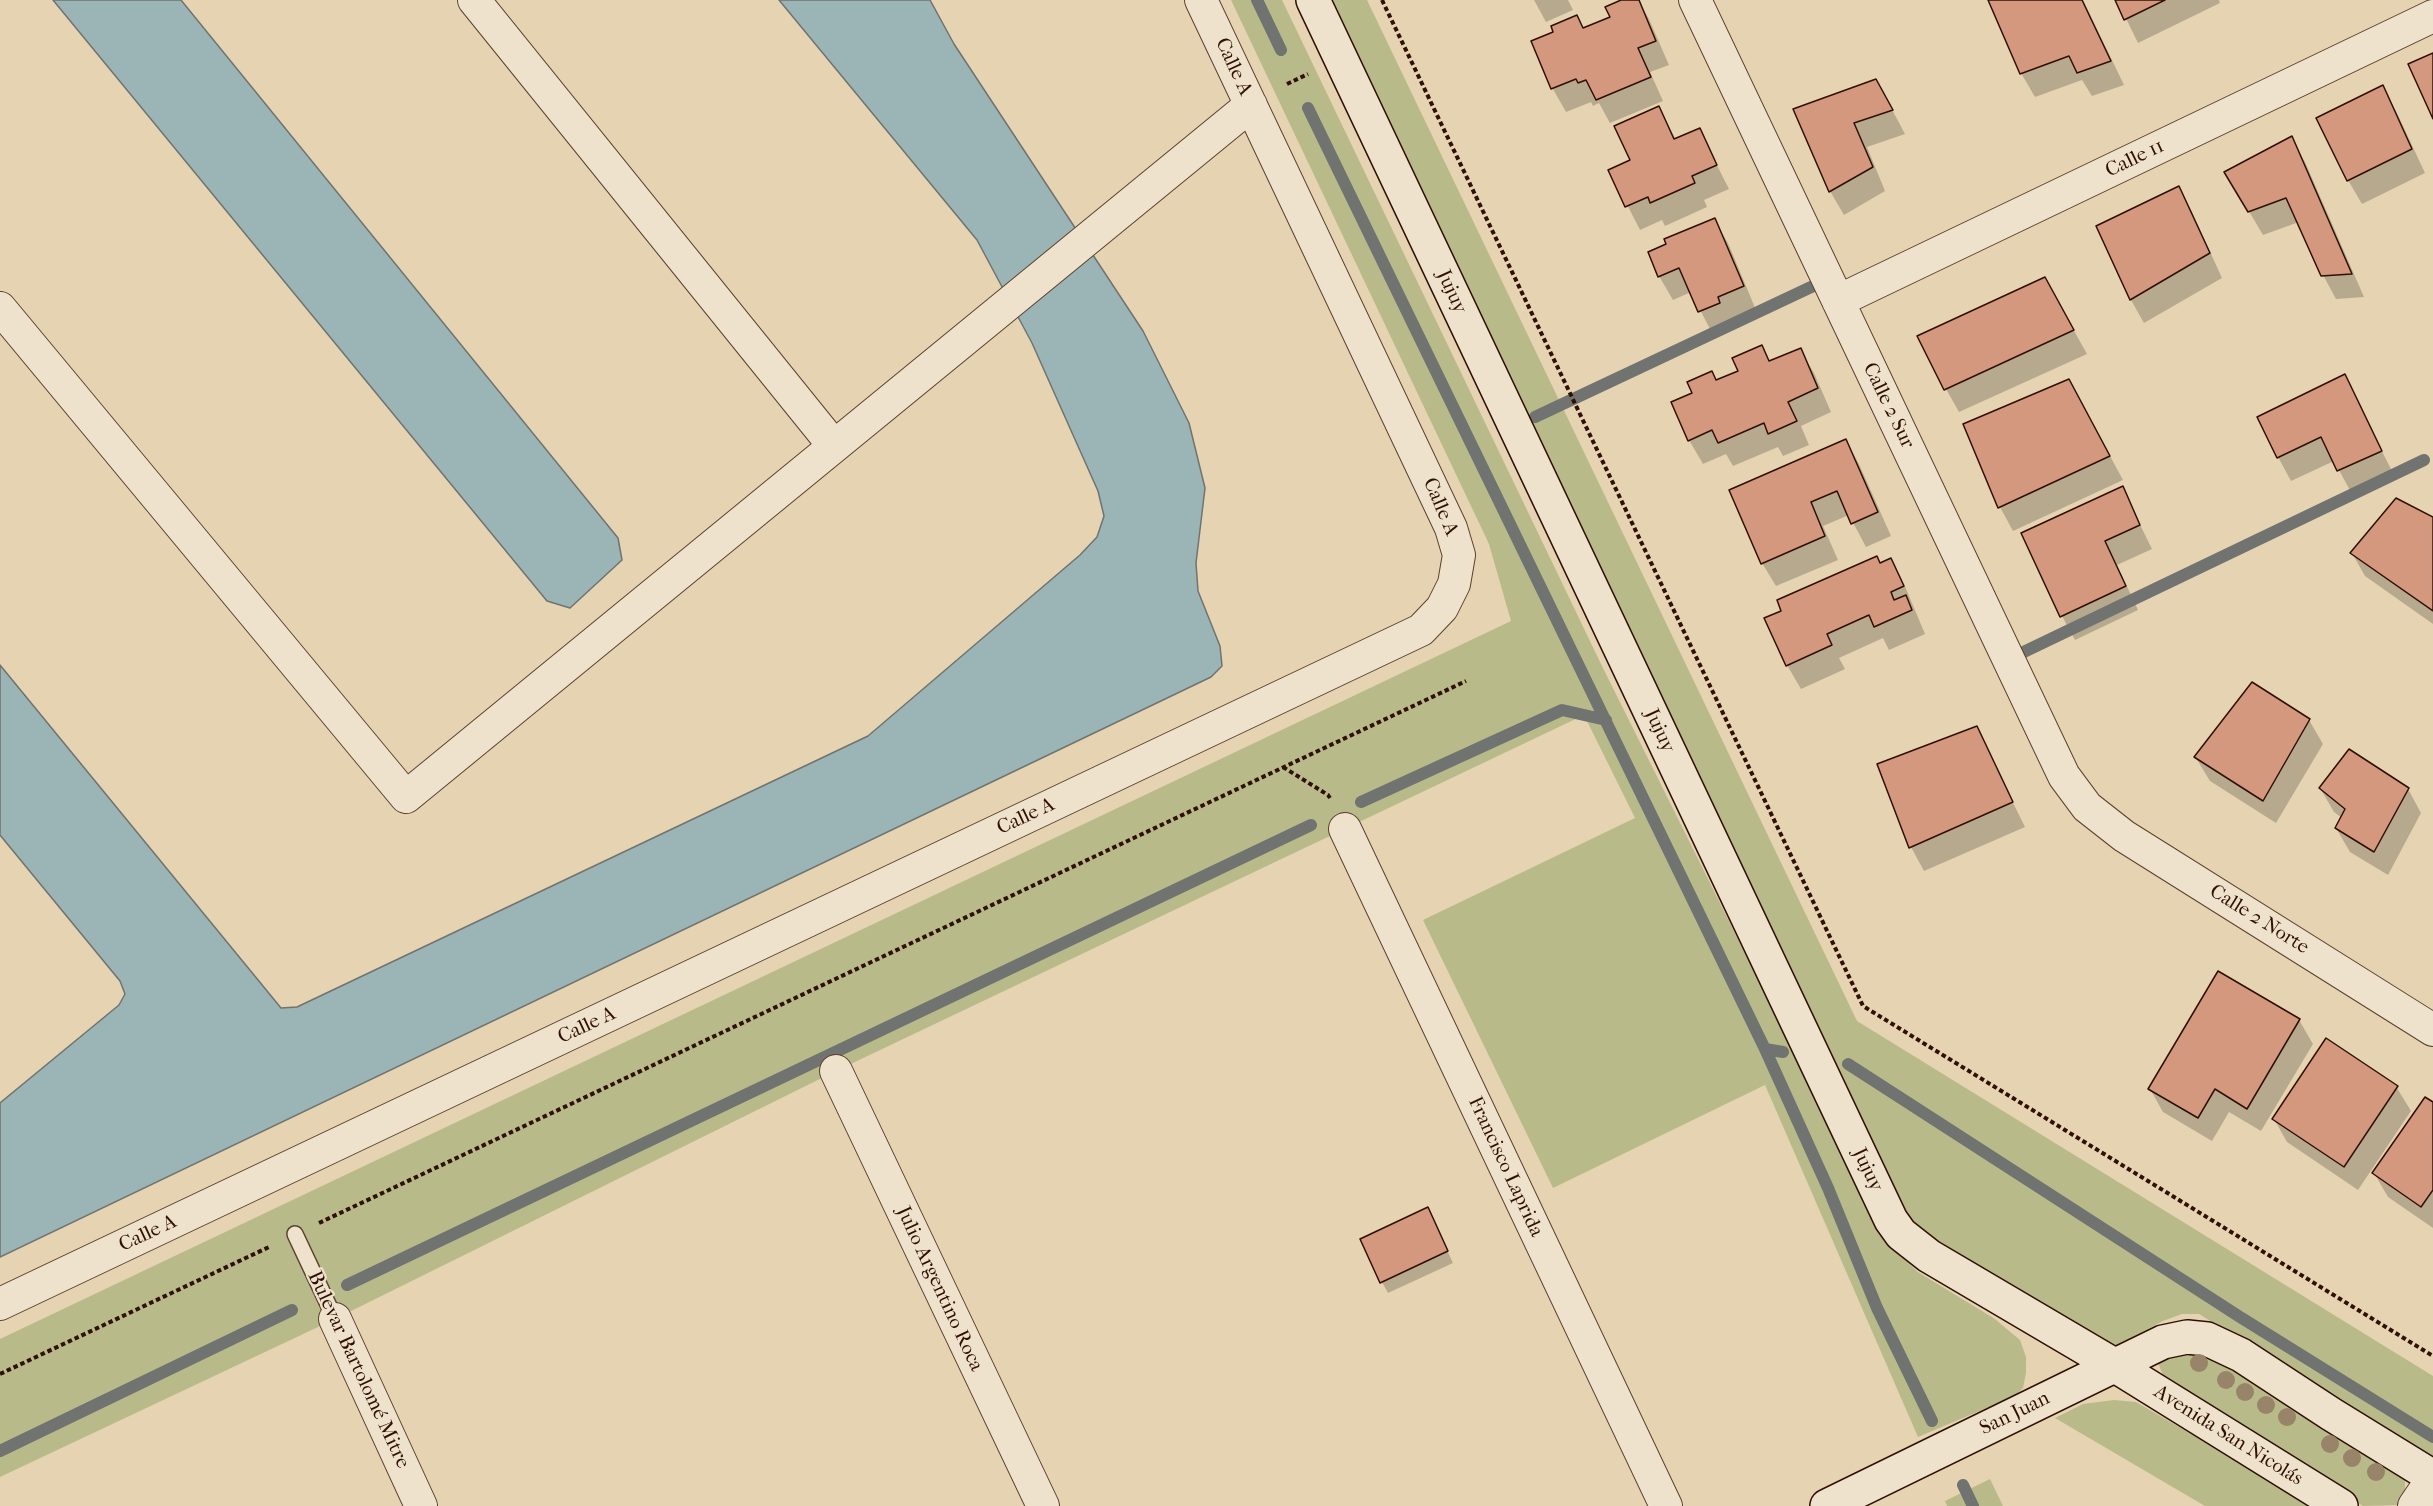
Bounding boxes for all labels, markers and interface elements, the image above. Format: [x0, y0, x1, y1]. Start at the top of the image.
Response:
street label: Calle A [1209, 34, 1257, 100]
street label: Calle 11 [2102, 135, 2168, 183]
street label: Jujuy [1431, 266, 1471, 318]
street label: Calle 2 Sur [1857, 359, 1919, 453]
street label: Calle A [1417, 474, 1463, 540]
street label: Jujuy [1639, 705, 1679, 757]
street label: Calle A [993, 793, 1059, 841]
street label: Calle 2 Norte [2205, 880, 2313, 960]
street label: Calle A [554, 1002, 620, 1050]
street label: Francisco Laprida [1462, 1093, 1548, 1241]
street label: Jujuy [1846, 1144, 1888, 1196]
street label: Julio Argentino Roca [890, 1203, 988, 1375]
street label: Calle A [115, 1210, 181, 1258]
street label: Bulevar Bartolomé Mitre [302, 1268, 414, 1472]
street label: Avenida San Nicolás [2149, 1381, 2307, 1491]
street label: San Juan [1976, 1387, 2054, 1441]

